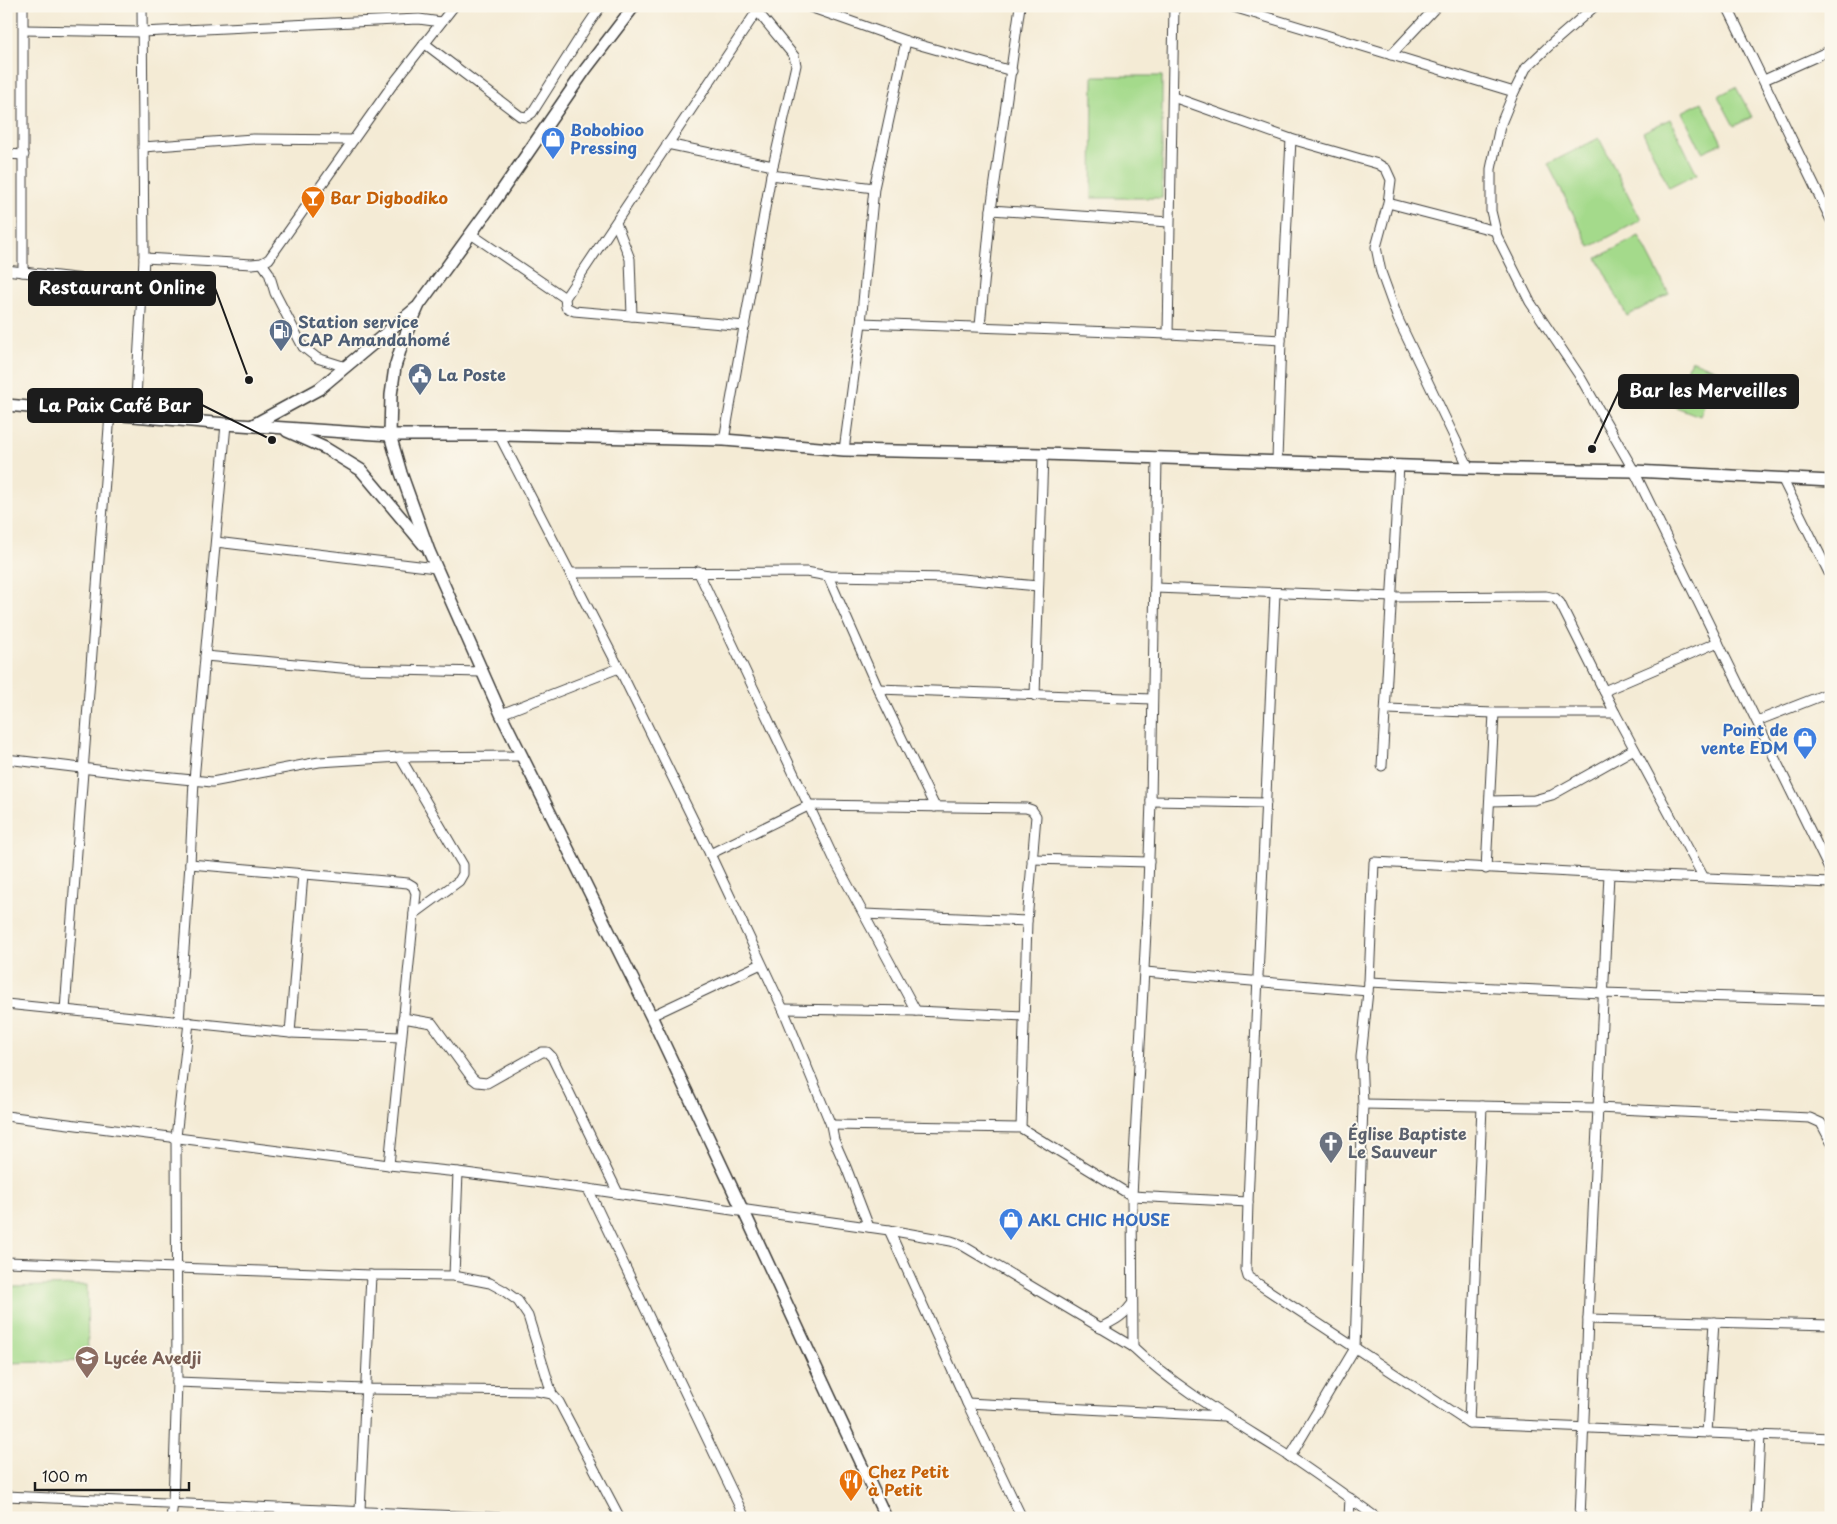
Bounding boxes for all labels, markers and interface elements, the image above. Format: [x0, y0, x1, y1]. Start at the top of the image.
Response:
place label: Bobobioo Pressing [570, 117, 644, 159]
shop icon: Bobobioo Pressing [540, 126, 566, 160]
bar icon: Bar Digbodiko [300, 185, 326, 219]
place label: Bar Digbodiko [330, 185, 448, 209]
callout: Restaurant Online [29, 272, 215, 305]
text: Restaurant Online [39, 273, 205, 300]
place label: Station service CAP Amandahomé [298, 309, 451, 351]
fuel station icon: Station service CAP Amandahomé [268, 318, 294, 352]
public building icon: La Poste [407, 362, 433, 396]
place label: La Poste [438, 362, 506, 386]
callout: Bar les Merveilles [1619, 375, 1798, 408]
text: Bar les Merveilles [1629, 376, 1788, 403]
callout: La Paix Café Bar [28, 389, 202, 422]
text: La Paix Café Bar [39, 391, 192, 418]
place label: Point de vente EDM [1701, 717, 1788, 759]
shop icon: Point de vente EDM [1792, 726, 1818, 760]
place label: Église Baptiste Le Sauveur [1348, 1121, 1467, 1163]
church icon: Église Baptiste Le Sauveur [1318, 1130, 1344, 1164]
shop icon: AKL CHIC HOUSE [998, 1207, 1024, 1241]
place label: AKL CHIC HOUSE [1028, 1207, 1170, 1231]
school or university icon: Lycée Avedji [74, 1345, 100, 1379]
place label: Lycée Avedji [104, 1345, 202, 1369]
scale bar [35, 1459, 189, 1491]
place label: Chez Petit à Petit [868, 1459, 949, 1501]
text: 100 m [42, 1464, 88, 1487]
restaurant icon: Chez Petit à Petit [838, 1468, 864, 1502]

